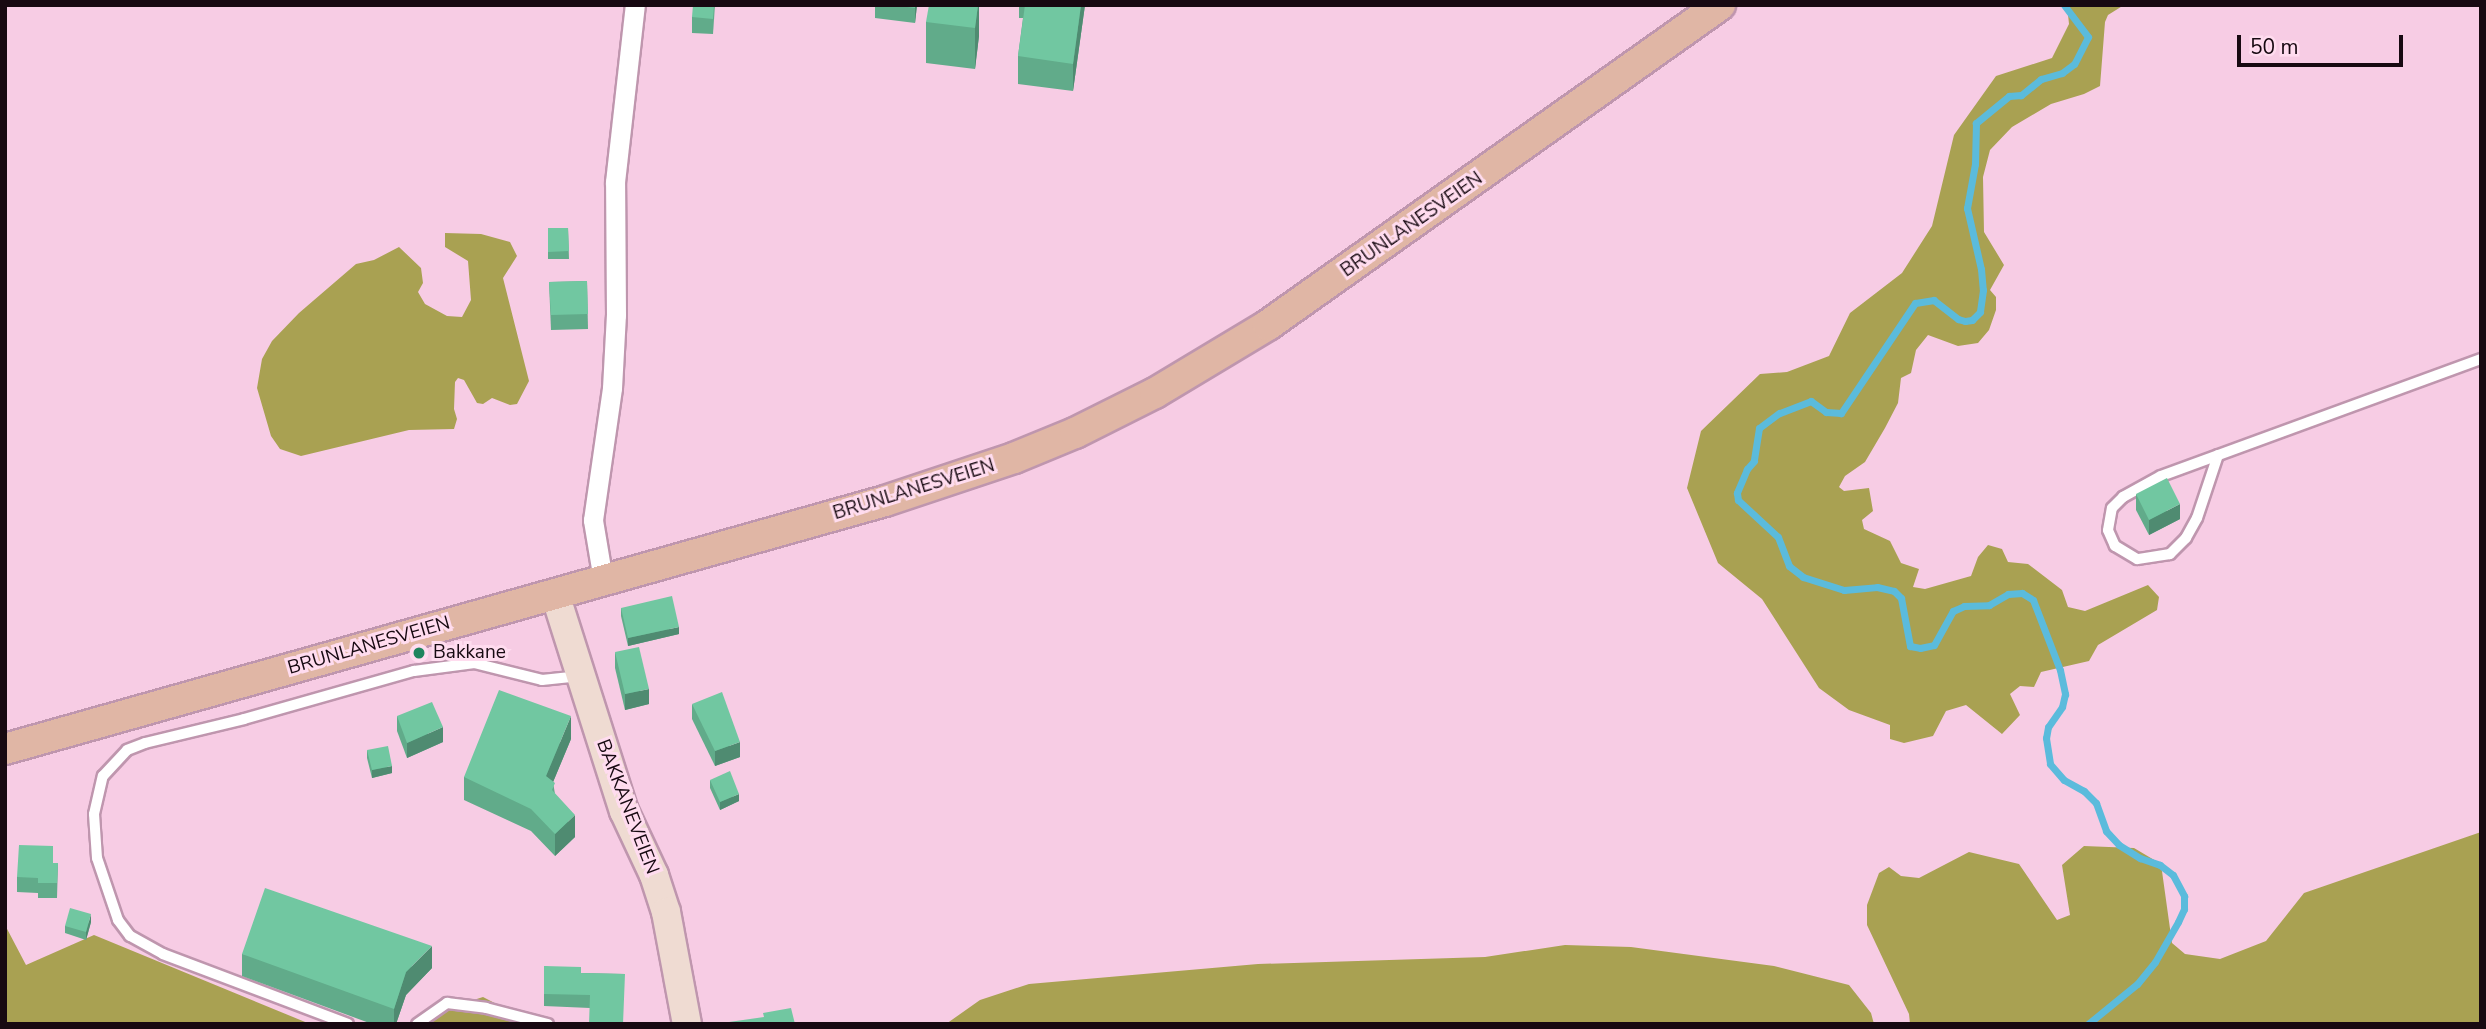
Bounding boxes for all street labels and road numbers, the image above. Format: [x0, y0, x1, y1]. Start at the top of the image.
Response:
street label: BRUNLANESVEIEN [1337, 168, 1487, 282]
street label: BRUNLANESVEIEN [830, 455, 998, 525]
street label: BRUNLANESVEIEN [285, 612, 453, 680]
street label: BAKKANEVEIEN [591, 736, 663, 878]

